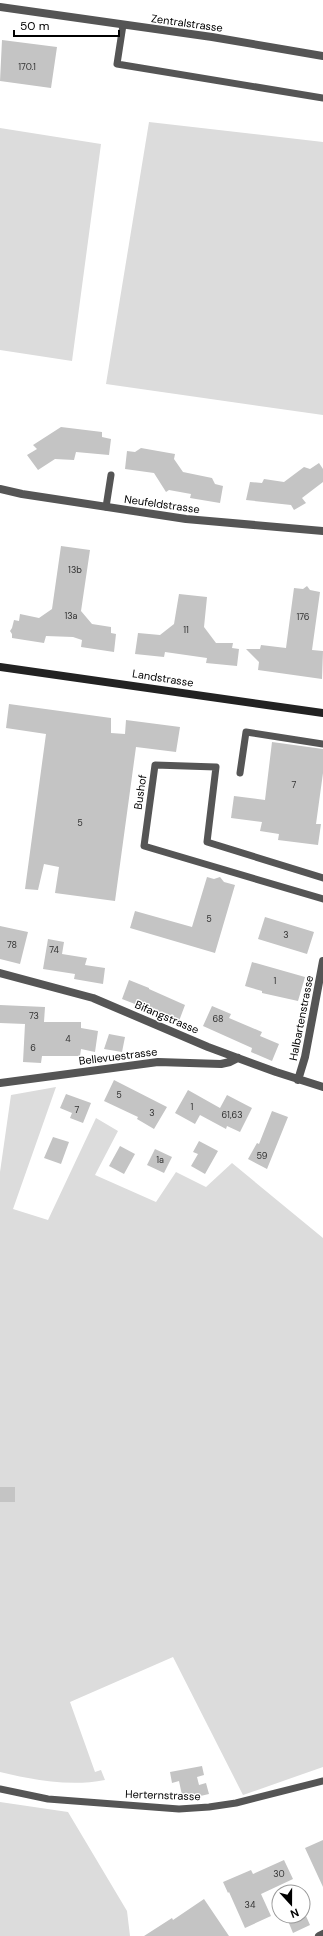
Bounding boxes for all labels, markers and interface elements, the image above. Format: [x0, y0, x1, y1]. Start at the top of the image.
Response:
street label: Zentralstrasse [150, 11, 224, 35]
scale bar [14, 12, 119, 38]
text: 50 m [20, 18, 49, 34]
house number: 170.1 [18, 61, 36, 73]
street label: Neufeldstrasse [123, 492, 201, 516]
house number: 13b [68, 564, 82, 576]
house number: 13a [64, 610, 78, 622]
house number: 176 [296, 611, 310, 623]
house number: 11 [183, 624, 189, 636]
street label: Landstrasse [131, 666, 195, 690]
street label: Bushof [131, 773, 149, 810]
house number: 7 [292, 779, 297, 791]
house number: 5 [77, 817, 83, 829]
house number: 5 [206, 913, 212, 925]
house number: 3 [283, 929, 289, 941]
house number: 78 [7, 939, 17, 951]
house number: 74 [49, 944, 59, 956]
street label: Halbartenstrasse [286, 974, 316, 1062]
house number: 1 [274, 975, 277, 987]
street label: Bifangstrasse [133, 997, 201, 1037]
house number: 73 [29, 1010, 39, 1022]
house number: 68 [212, 1013, 224, 1025]
house number: 4 [65, 1033, 71, 1045]
house number: 6 [30, 1042, 36, 1054]
street label: Bellevuestrasse [78, 1044, 158, 1068]
house number: 5 [116, 1089, 122, 1101]
house number: 1 [191, 1101, 194, 1113]
house number: 7 [75, 1104, 80, 1116]
house number: 3 [149, 1107, 155, 1119]
house number: 61,63 [221, 1109, 243, 1121]
house number: 59 [257, 1150, 268, 1162]
house number: 1a [156, 1154, 164, 1166]
street label: Herternstrasse [125, 1787, 201, 1803]
house number: 30 [273, 1868, 285, 1880]
north arrow [271, 1884, 311, 1924]
house number: 34 [245, 1899, 256, 1911]
text: N [288, 1905, 301, 1921]

